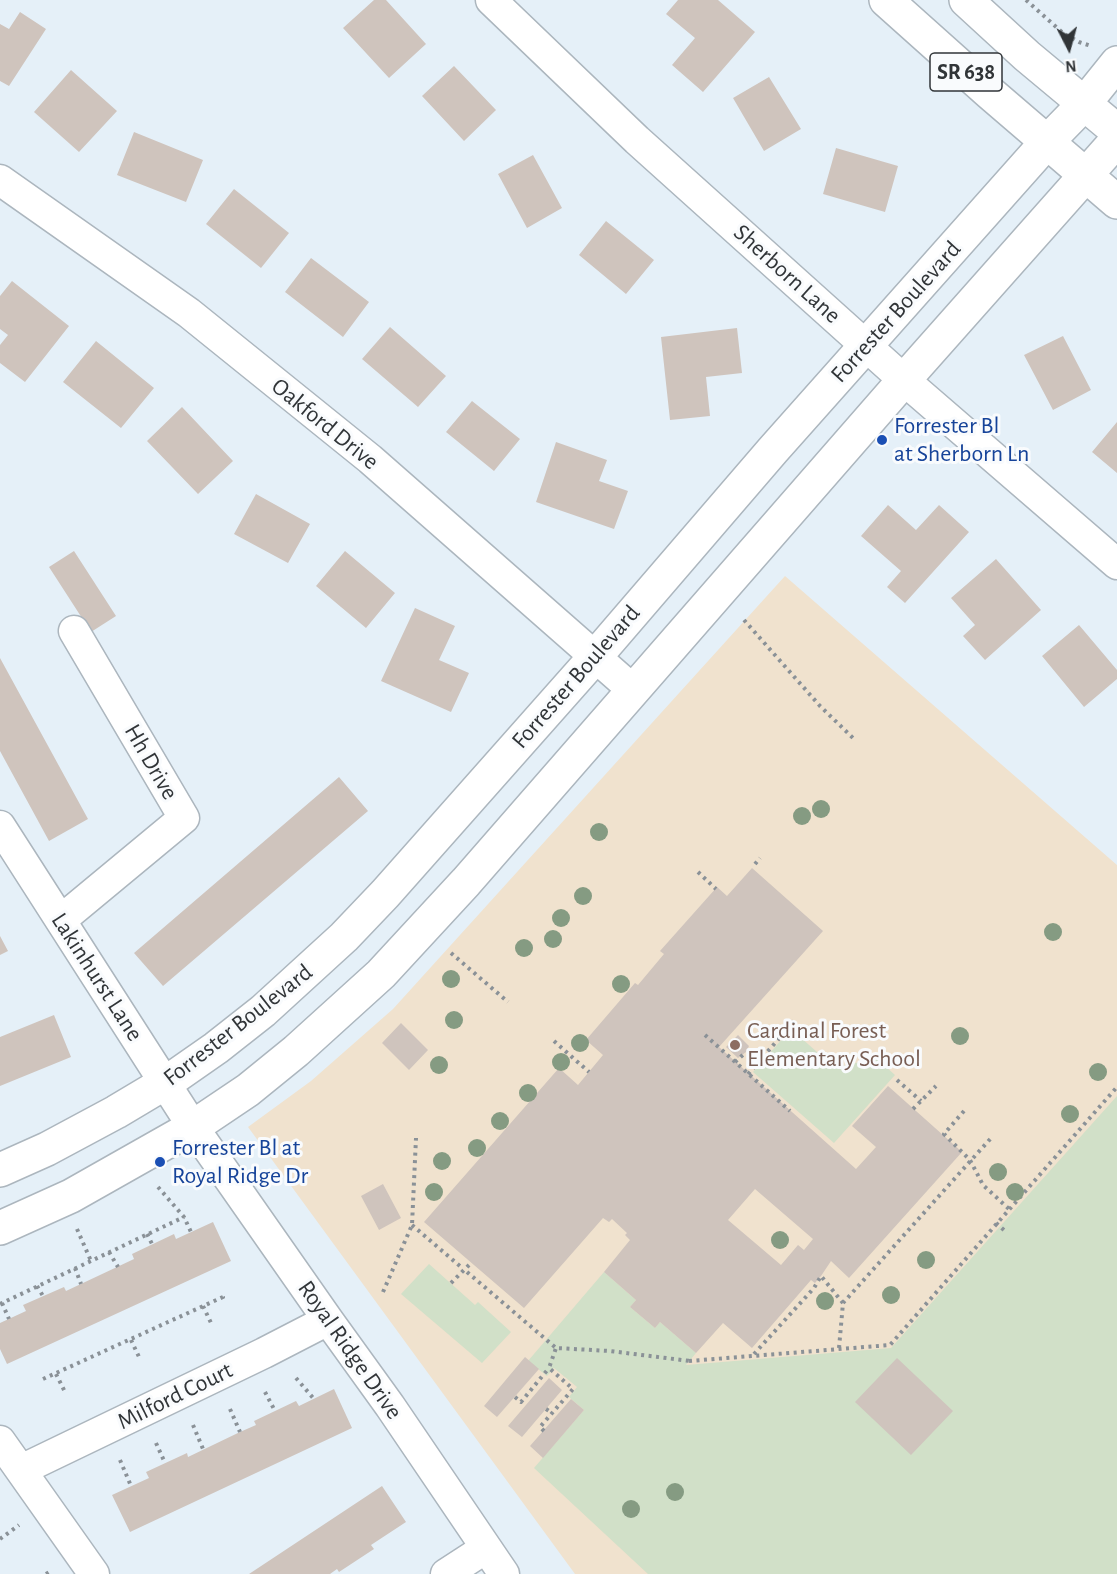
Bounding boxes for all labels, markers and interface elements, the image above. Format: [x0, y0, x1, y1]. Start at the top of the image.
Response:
north arrow [1039, 18, 1099, 78]
road number: SR 638 [930, 53, 1002, 91]
text: N [1065, 57, 1077, 74]
street label: Sherborn Lane [727, 218, 847, 330]
street label: Forrester Boulevard [825, 235, 967, 389]
street label: Oakford Drive [266, 372, 384, 476]
place label: Forrester Bl at Sherborn Ln [894, 412, 1029, 468]
marker: Forrester Bl at Sherborn Ln [875, 433, 889, 447]
street label: Forrester Boulevard [506, 599, 646, 755]
street label: Hh Drive [118, 719, 184, 805]
street label: Lakinhurst Lane [45, 907, 149, 1047]
street label: Forrester Boulevard [158, 958, 318, 1092]
place label: Cardinal Forest Elementary School [747, 1017, 921, 1073]
marker: Cardinal Forest Elementary School [728, 1038, 742, 1052]
place label: Forrester Bl at Royal Ridge Dr [172, 1134, 308, 1190]
marker: Forrester Bl at Royal Ridge Dr [153, 1155, 167, 1169]
street label: Royal Ridge Drive [291, 1275, 409, 1425]
street label: Milford Court [113, 1356, 237, 1436]

